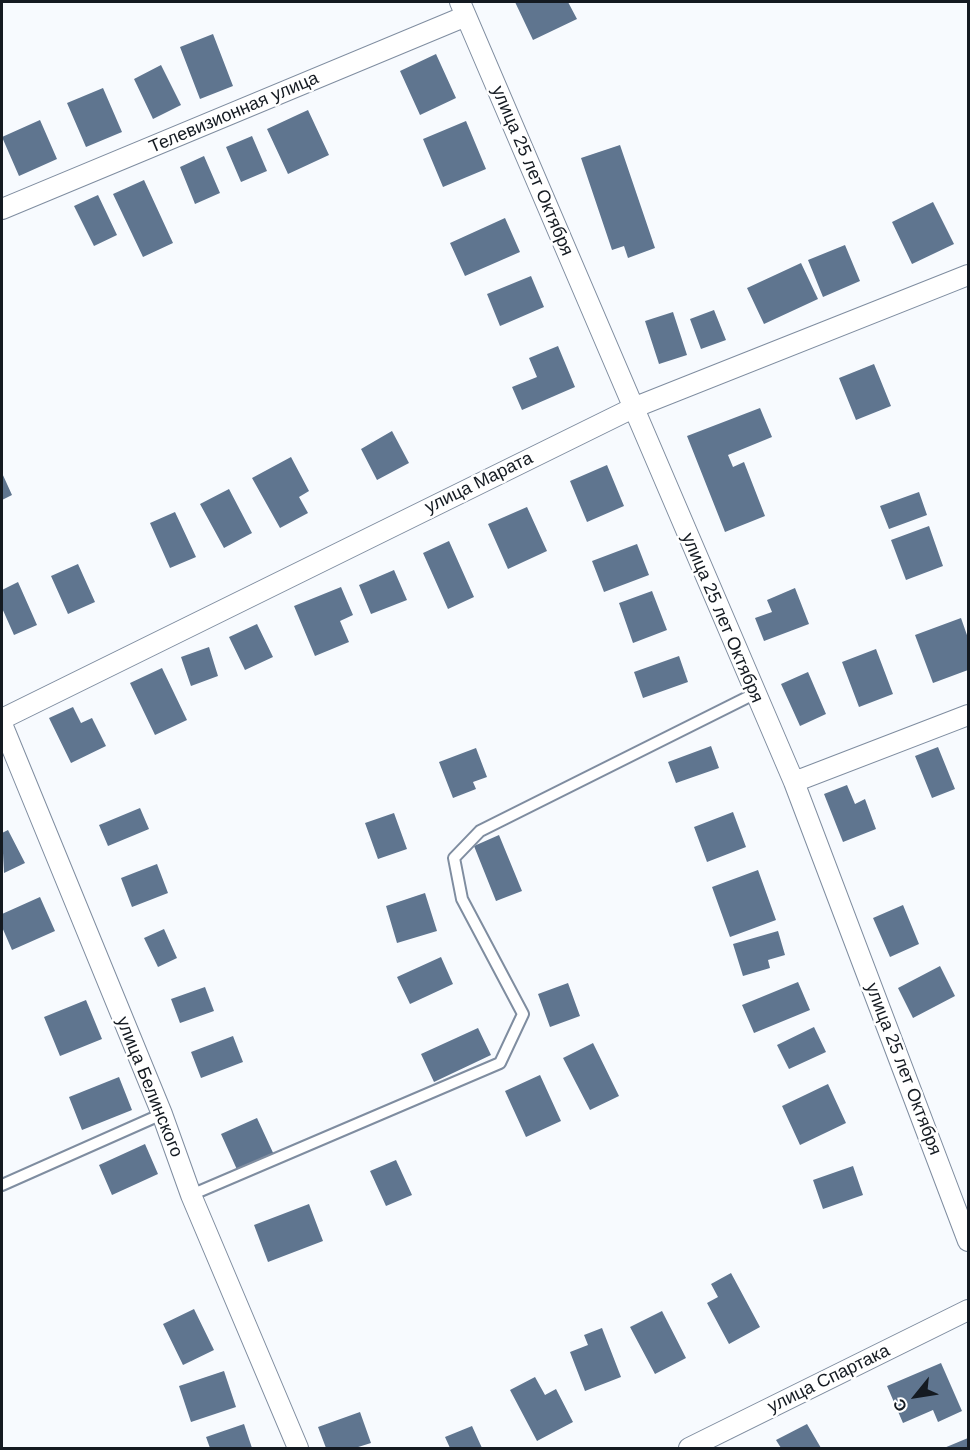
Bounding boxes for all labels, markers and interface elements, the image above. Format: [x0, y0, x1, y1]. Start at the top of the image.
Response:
street label: Телевизионная улица [146, 68, 322, 158]
street label: улица 25 лет Октября [486, 83, 578, 259]
street label: улица Марата [422, 448, 536, 518]
street label: улица 25 лет Октября [676, 530, 768, 706]
street label: улица 25 лет Октября [860, 980, 946, 1158]
street label: улица Белинского [111, 1014, 187, 1160]
street label: улица Спартака [764, 1340, 894, 1418]
north arrow [886, 1366, 946, 1426]
text: С [890, 1396, 910, 1415]

